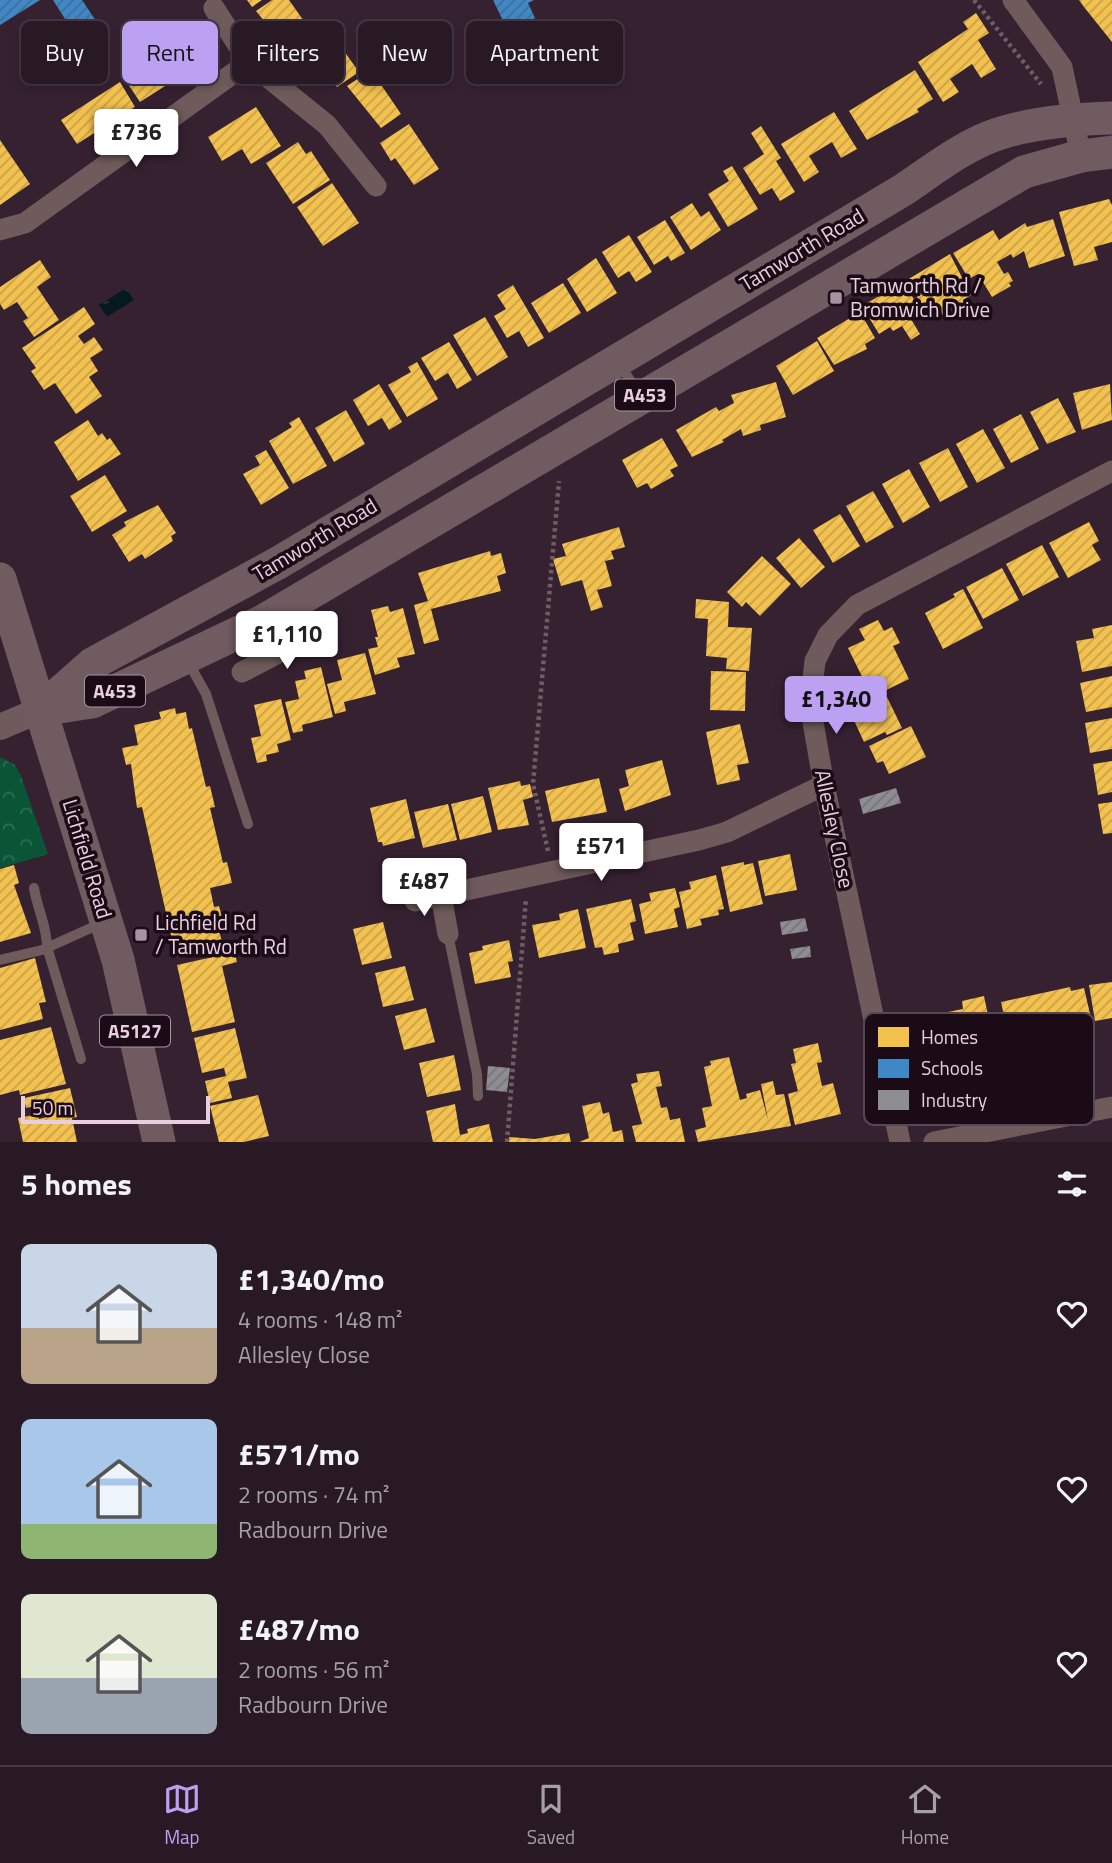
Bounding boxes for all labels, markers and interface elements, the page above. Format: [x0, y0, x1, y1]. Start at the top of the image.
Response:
chip: Buy [21, 21, 108, 84]
chip: Rent [122, 21, 218, 84]
chip: Filters [232, 21, 344, 84]
chip: New [358, 21, 452, 84]
chip: Apartment [466, 21, 623, 84]
pin: £736 [95, 110, 177, 169]
text: £736 [110, 114, 162, 149]
street label: Tamworth Road [733, 199, 870, 299]
place label: Tamworth Rd / Bromwich Drive [850, 269, 990, 325]
marker: Tamworth Rd / Bromwich Drive [828, 290, 844, 306]
road number: A453 [615, 380, 675, 410]
street label: Tamworth Road [246, 489, 383, 589]
pin: £1,110 [230, 612, 344, 671]
text: £1,110 [252, 616, 322, 651]
road number: A453 [85, 676, 145, 706]
pin: £1,340 [779, 676, 893, 736]
text: £1,340 [801, 681, 871, 716]
street label: Allesley Close [807, 767, 863, 891]
street label: Lichfield Road [55, 795, 121, 922]
pin: £571 [560, 824, 642, 883]
text: £571 [575, 828, 627, 863]
pin: £487 [383, 858, 465, 918]
text: £487 [398, 863, 450, 898]
place label: Lichfield Rd / Tamworth Rd [155, 906, 287, 962]
marker: Lichfield Rd / Tamworth Rd [133, 927, 149, 943]
legend [864, 1013, 1094, 1125]
road number: A5127 [100, 1015, 170, 1046]
text: Homes [921, 1022, 978, 1051]
text: Schools [921, 1053, 983, 1082]
text: Industry [921, 1085, 987, 1114]
scale bar [21, 1093, 210, 1125]
text: 50 m [32, 1093, 73, 1122]
text: 5 homes [21, 1161, 132, 1207]
icon: filters [1053, 1165, 1091, 1203]
text: £1,340/mo [238, 1256, 384, 1302]
icon: home [77, 1272, 161, 1356]
icon: heart [1053, 1295, 1091, 1333]
text: 4 rooms · 148 m² [238, 1302, 402, 1337]
text: Allesley Close [238, 1337, 370, 1372]
text: £571/mo [238, 1431, 360, 1477]
icon: home [77, 1447, 161, 1531]
icon: heart [1053, 1470, 1091, 1508]
text: 2 rooms · 74 m² [238, 1477, 389, 1512]
text: Radbourn Drive [238, 1512, 388, 1547]
text: £487/mo [238, 1606, 360, 1652]
icon: home [77, 1622, 161, 1706]
icon: heart [1053, 1645, 1091, 1683]
text: 2 rooms · 56 m² [238, 1652, 389, 1687]
text: Radbourn Drive [238, 1687, 388, 1722]
tab: Map [163, 1780, 201, 1851]
tab: Saved [527, 1780, 575, 1851]
tab: Home [901, 1780, 949, 1851]

